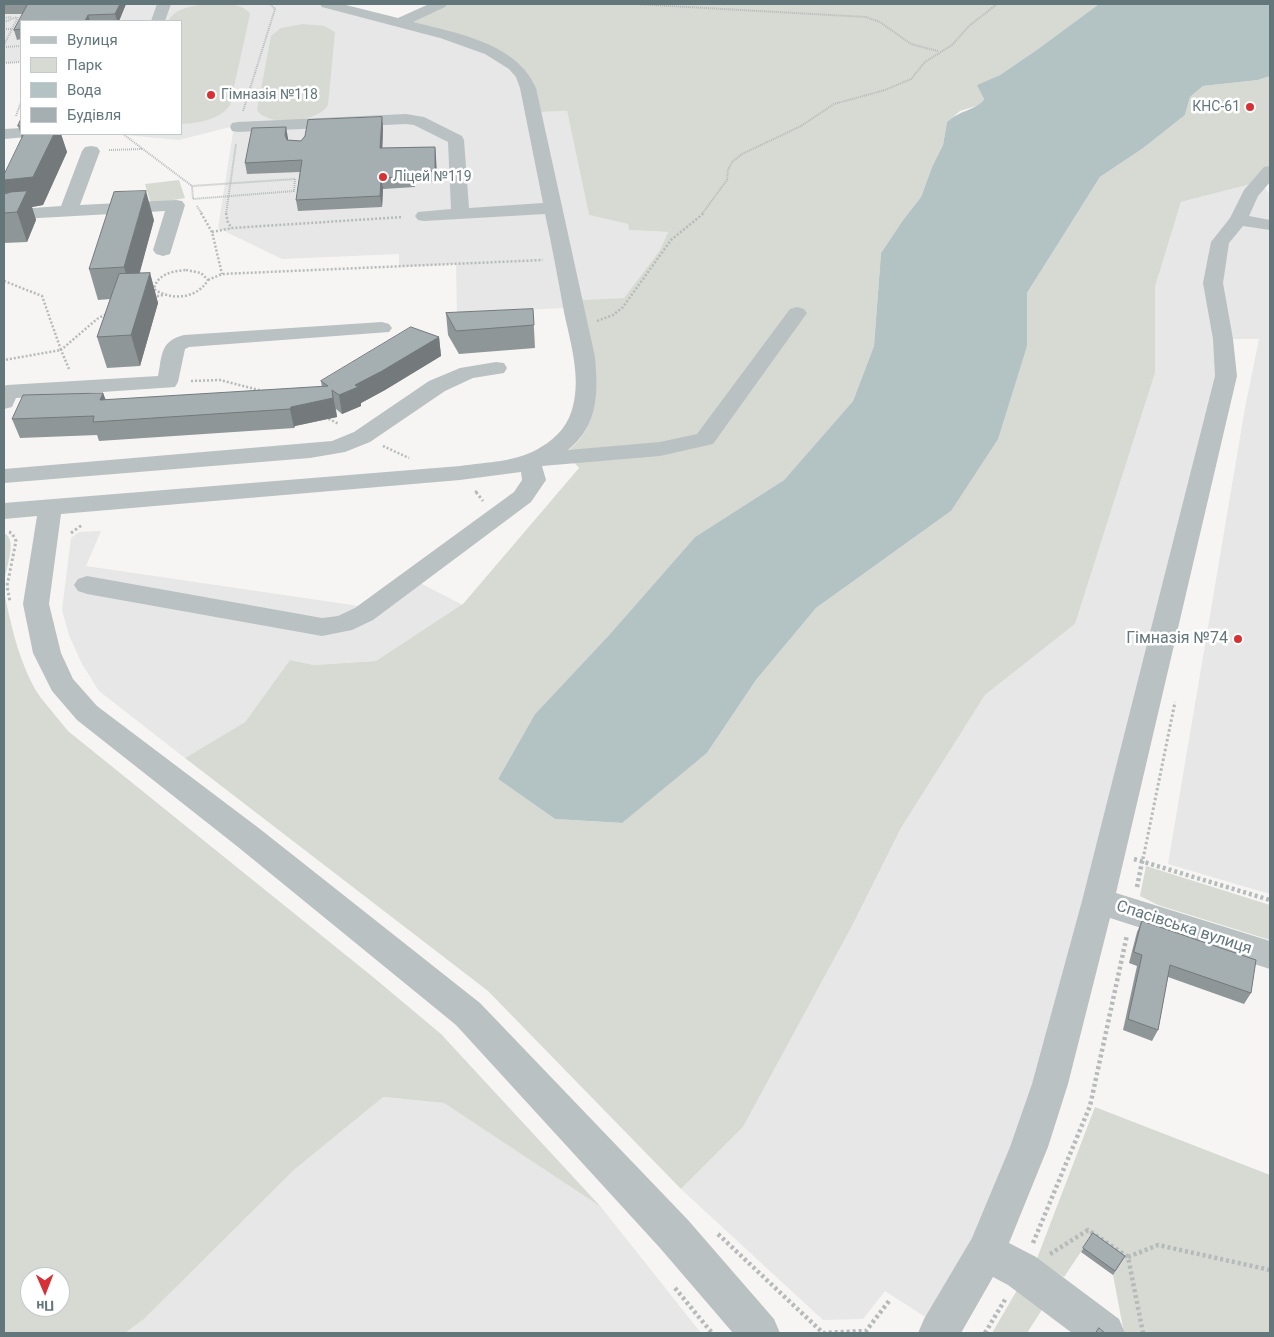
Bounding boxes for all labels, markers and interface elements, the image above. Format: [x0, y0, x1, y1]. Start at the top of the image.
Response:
legend [20, 20, 182, 135]
text: Вулиця [67, 31, 118, 49]
text: Парк [67, 56, 102, 74]
text: Вода [67, 81, 102, 99]
place label: Гімназія №118 [221, 87, 318, 103]
marker: Гімназія №118 [205, 89, 217, 101]
place label: КНС-61 [1192, 99, 1240, 115]
marker: КНС-61 [1244, 101, 1256, 113]
text: Будівля [67, 106, 121, 124]
place label: Ліцей №119 [393, 169, 472, 185]
marker: Ліцей №119 [377, 171, 389, 183]
place label: Гімназія №74 [1126, 629, 1228, 649]
marker: Гімназія №74 [1232, 633, 1244, 645]
street label: Спасівська вулиця [1114, 897, 1254, 959]
north arrow [20, 1267, 70, 1317]
text: Пн [36, 1298, 54, 1314]

